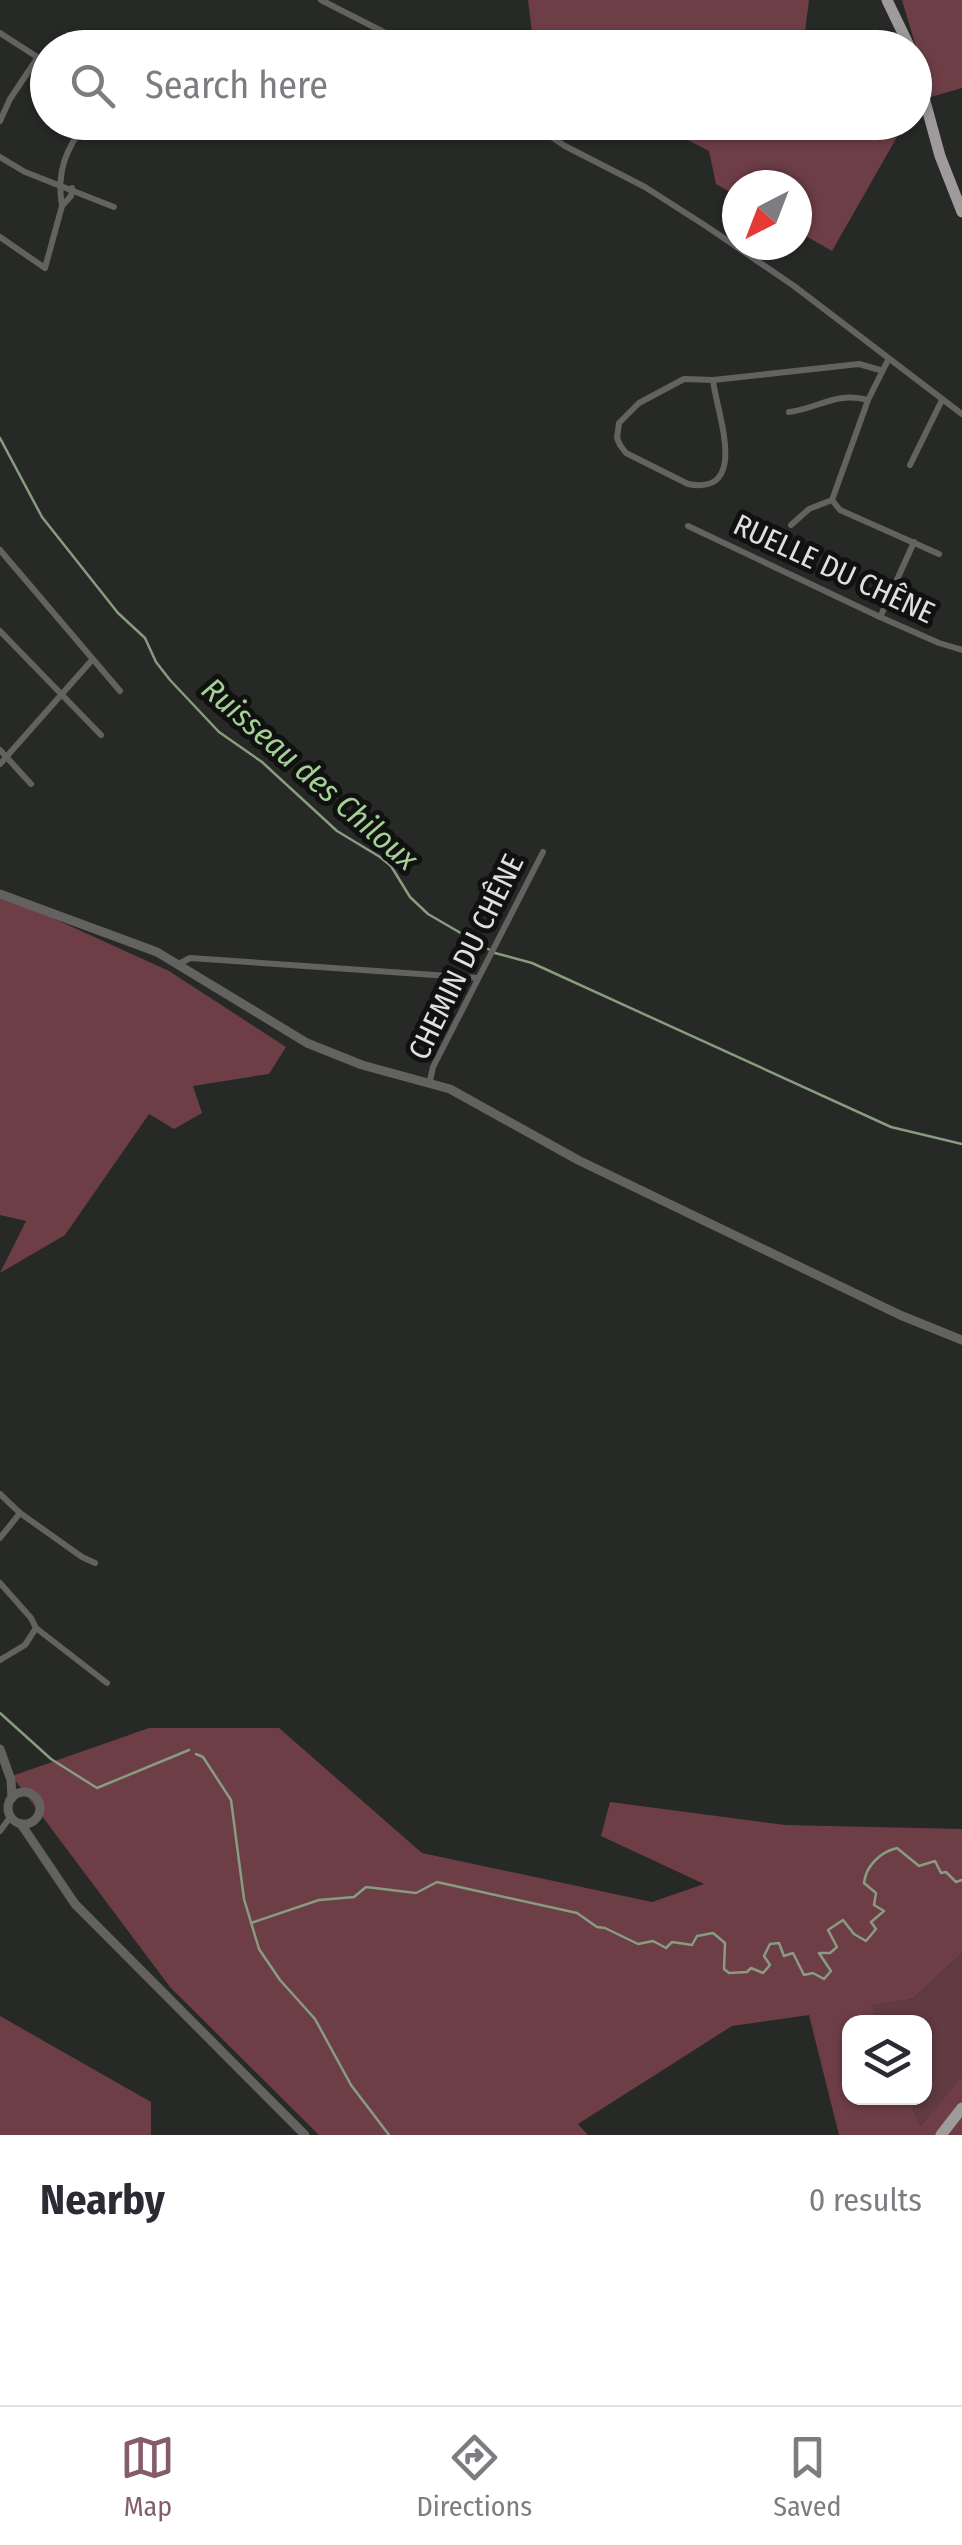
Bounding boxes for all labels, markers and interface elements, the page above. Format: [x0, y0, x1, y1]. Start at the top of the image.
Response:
search box [30, 30, 932, 140]
icon: search [65, 58, 120, 113]
text: Search here [145, 62, 328, 108]
north arrow [722, 170, 812, 260]
street label: RUELLE DU CHÊNE [728, 507, 940, 631]
water label: Ruisseau des Chiloux [194, 670, 426, 879]
street label: CHEMIN DU CHÊNE [401, 849, 531, 1065]
map controls [842, 2015, 932, 2105]
button: layers [842, 2015, 932, 2105]
text: Nearby [40, 2175, 165, 2225]
text: 0 results [809, 2181, 922, 2219]
tab: Map [120, 2430, 175, 2523]
tab: Directions [416, 2430, 532, 2523]
tab: Saved [773, 2430, 842, 2523]

